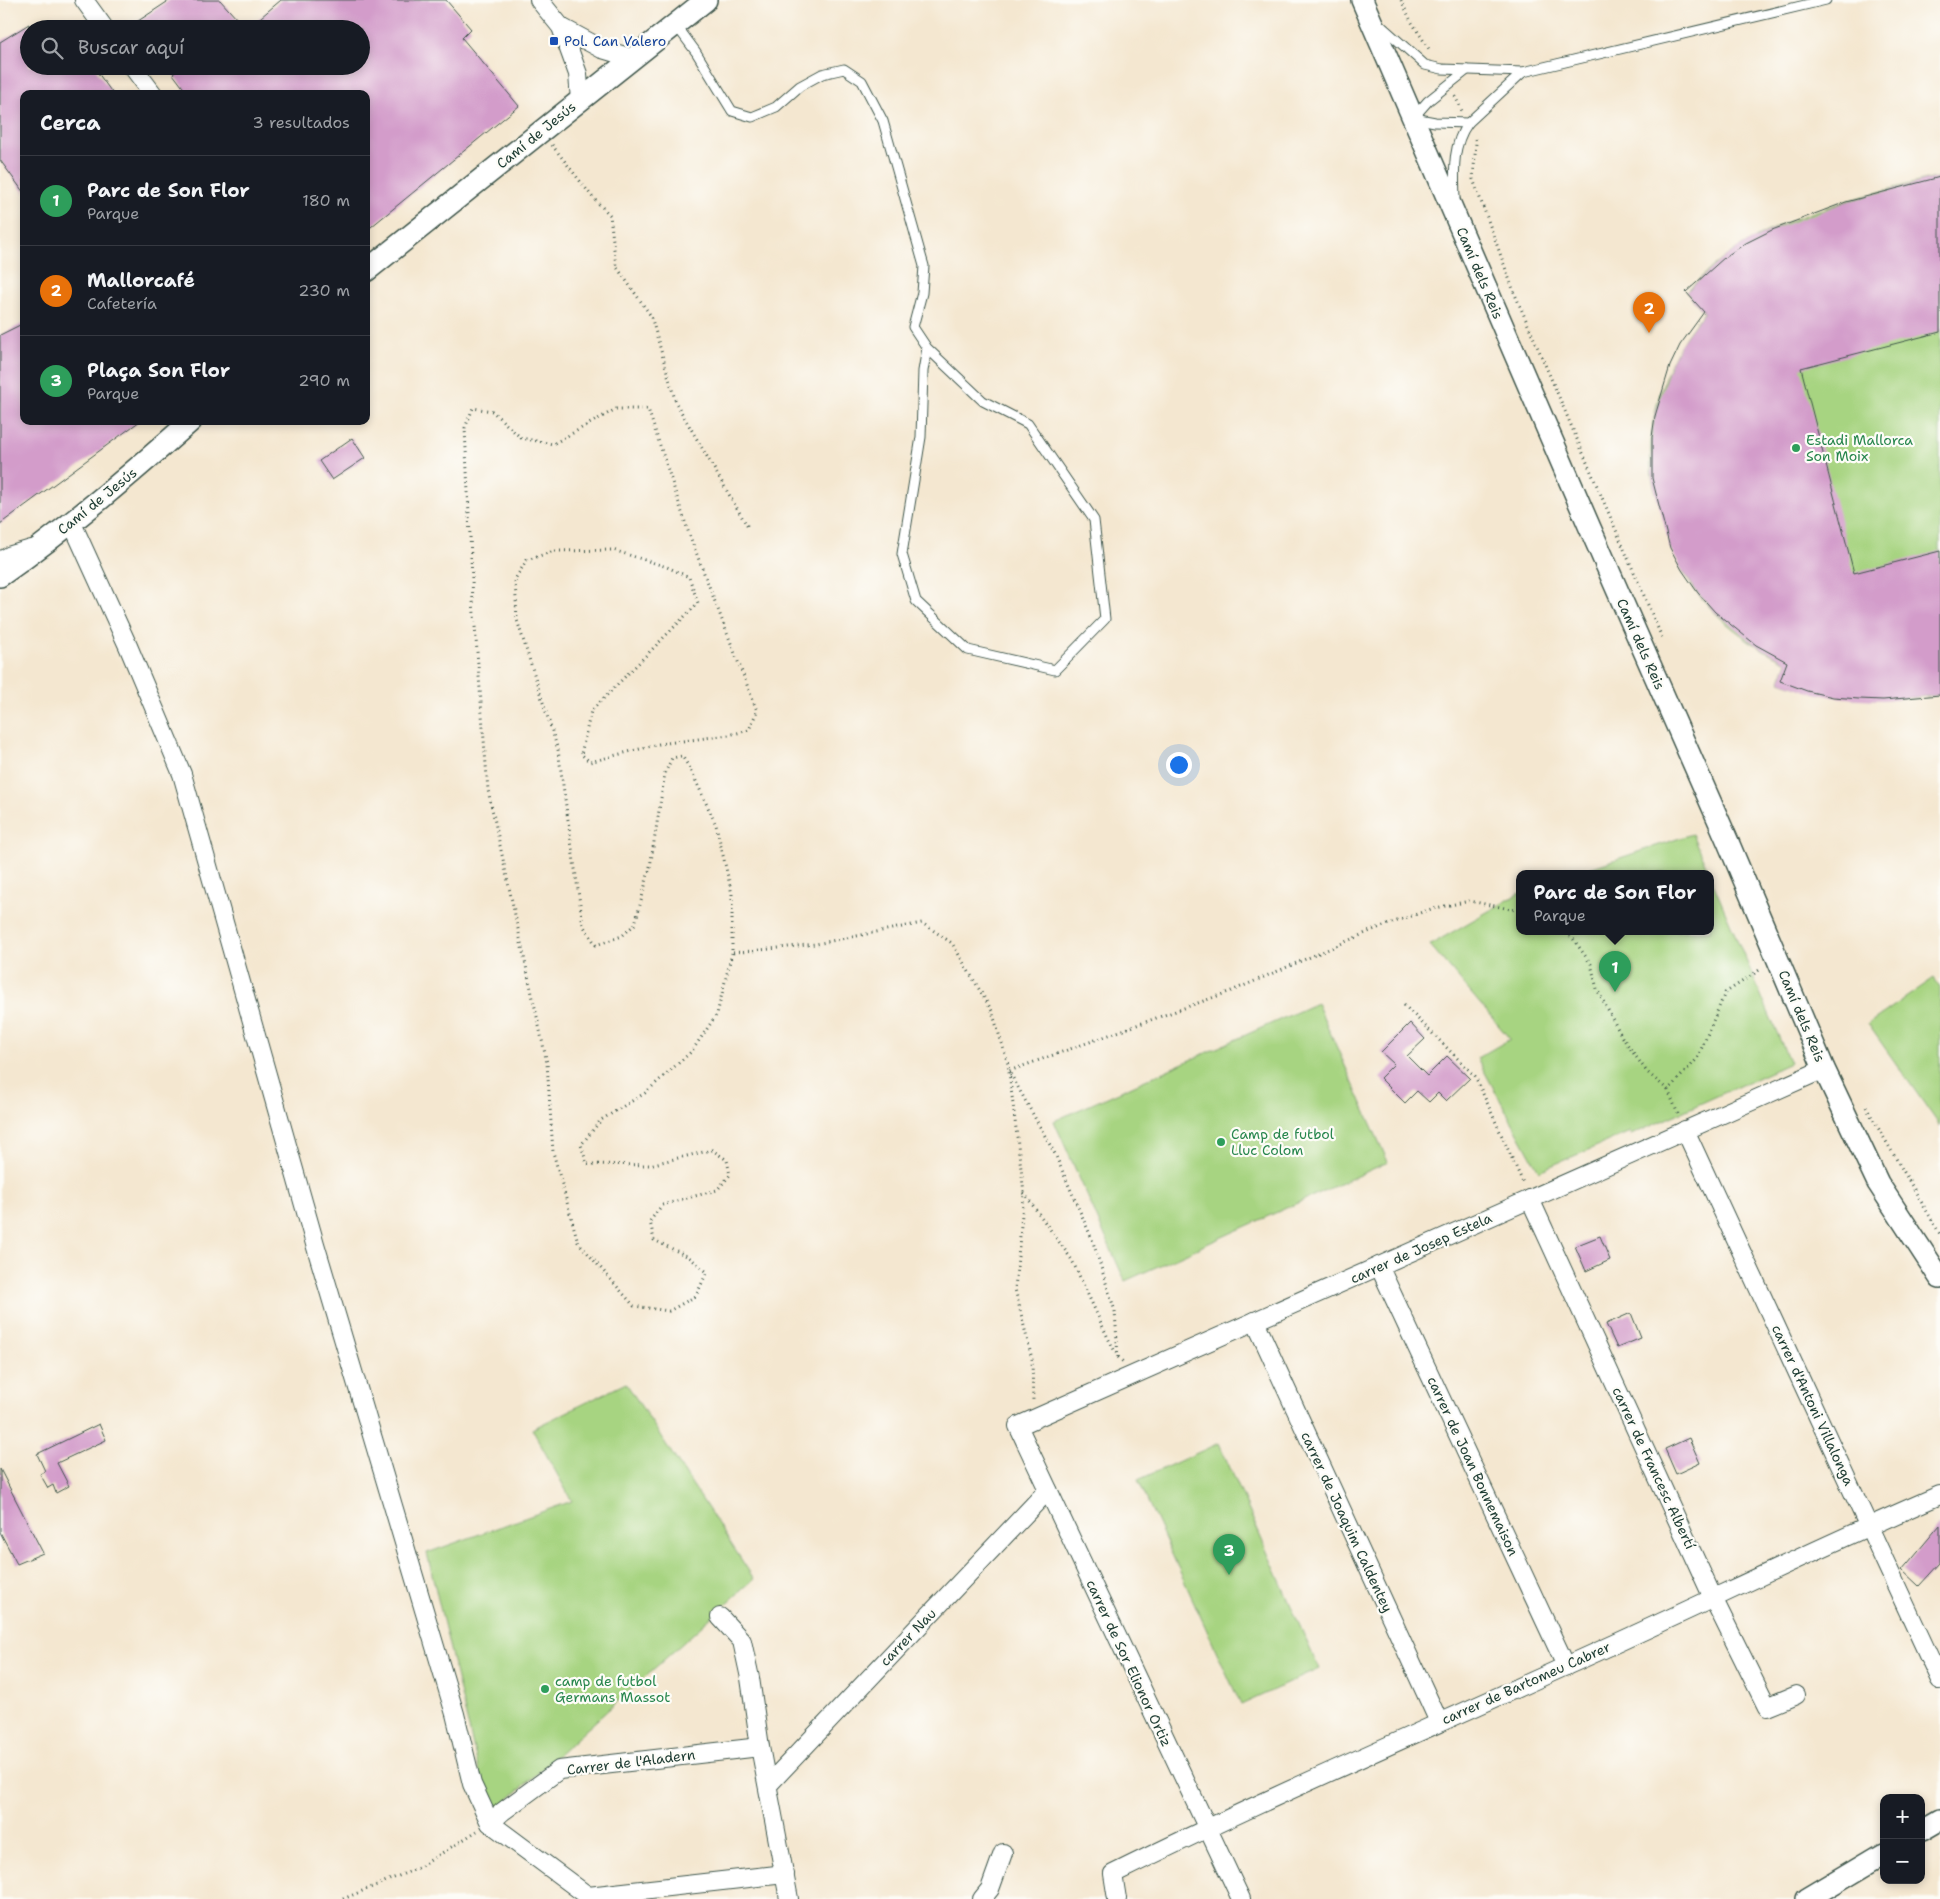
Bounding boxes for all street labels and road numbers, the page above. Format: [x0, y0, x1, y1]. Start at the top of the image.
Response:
street label: Camí de Jesús [493, 98, 579, 172]
street label: Camí dels Reis [1453, 224, 1507, 322]
street label: Camí de Jesús [54, 464, 140, 538]
street label: Camí dels Reis [1613, 596, 1669, 692]
street label: Camí dels Reis [1775, 967, 1829, 1065]
street label: carrer de Josep Estela [1347, 1209, 1495, 1287]
street label: carrer d'Antoni Villalonga [1768, 1322, 1858, 1489]
street label: carrer de Joan Bonnemaison [1423, 1373, 1523, 1559]
street label: carrer de Francesc Albertí [1608, 1384, 1700, 1552]
street label: carrer de Joaquim Caldentey [1297, 1429, 1397, 1615]
street label: carrer de Sor Elionor Ortiz [1082, 1577, 1176, 1749]
street label: carrer Nau [876, 1604, 940, 1670]
street label: carrer de Bartomeu Cabrer [1439, 1637, 1613, 1728]
street label: Carrer de l'Aladern [566, 1745, 697, 1779]

